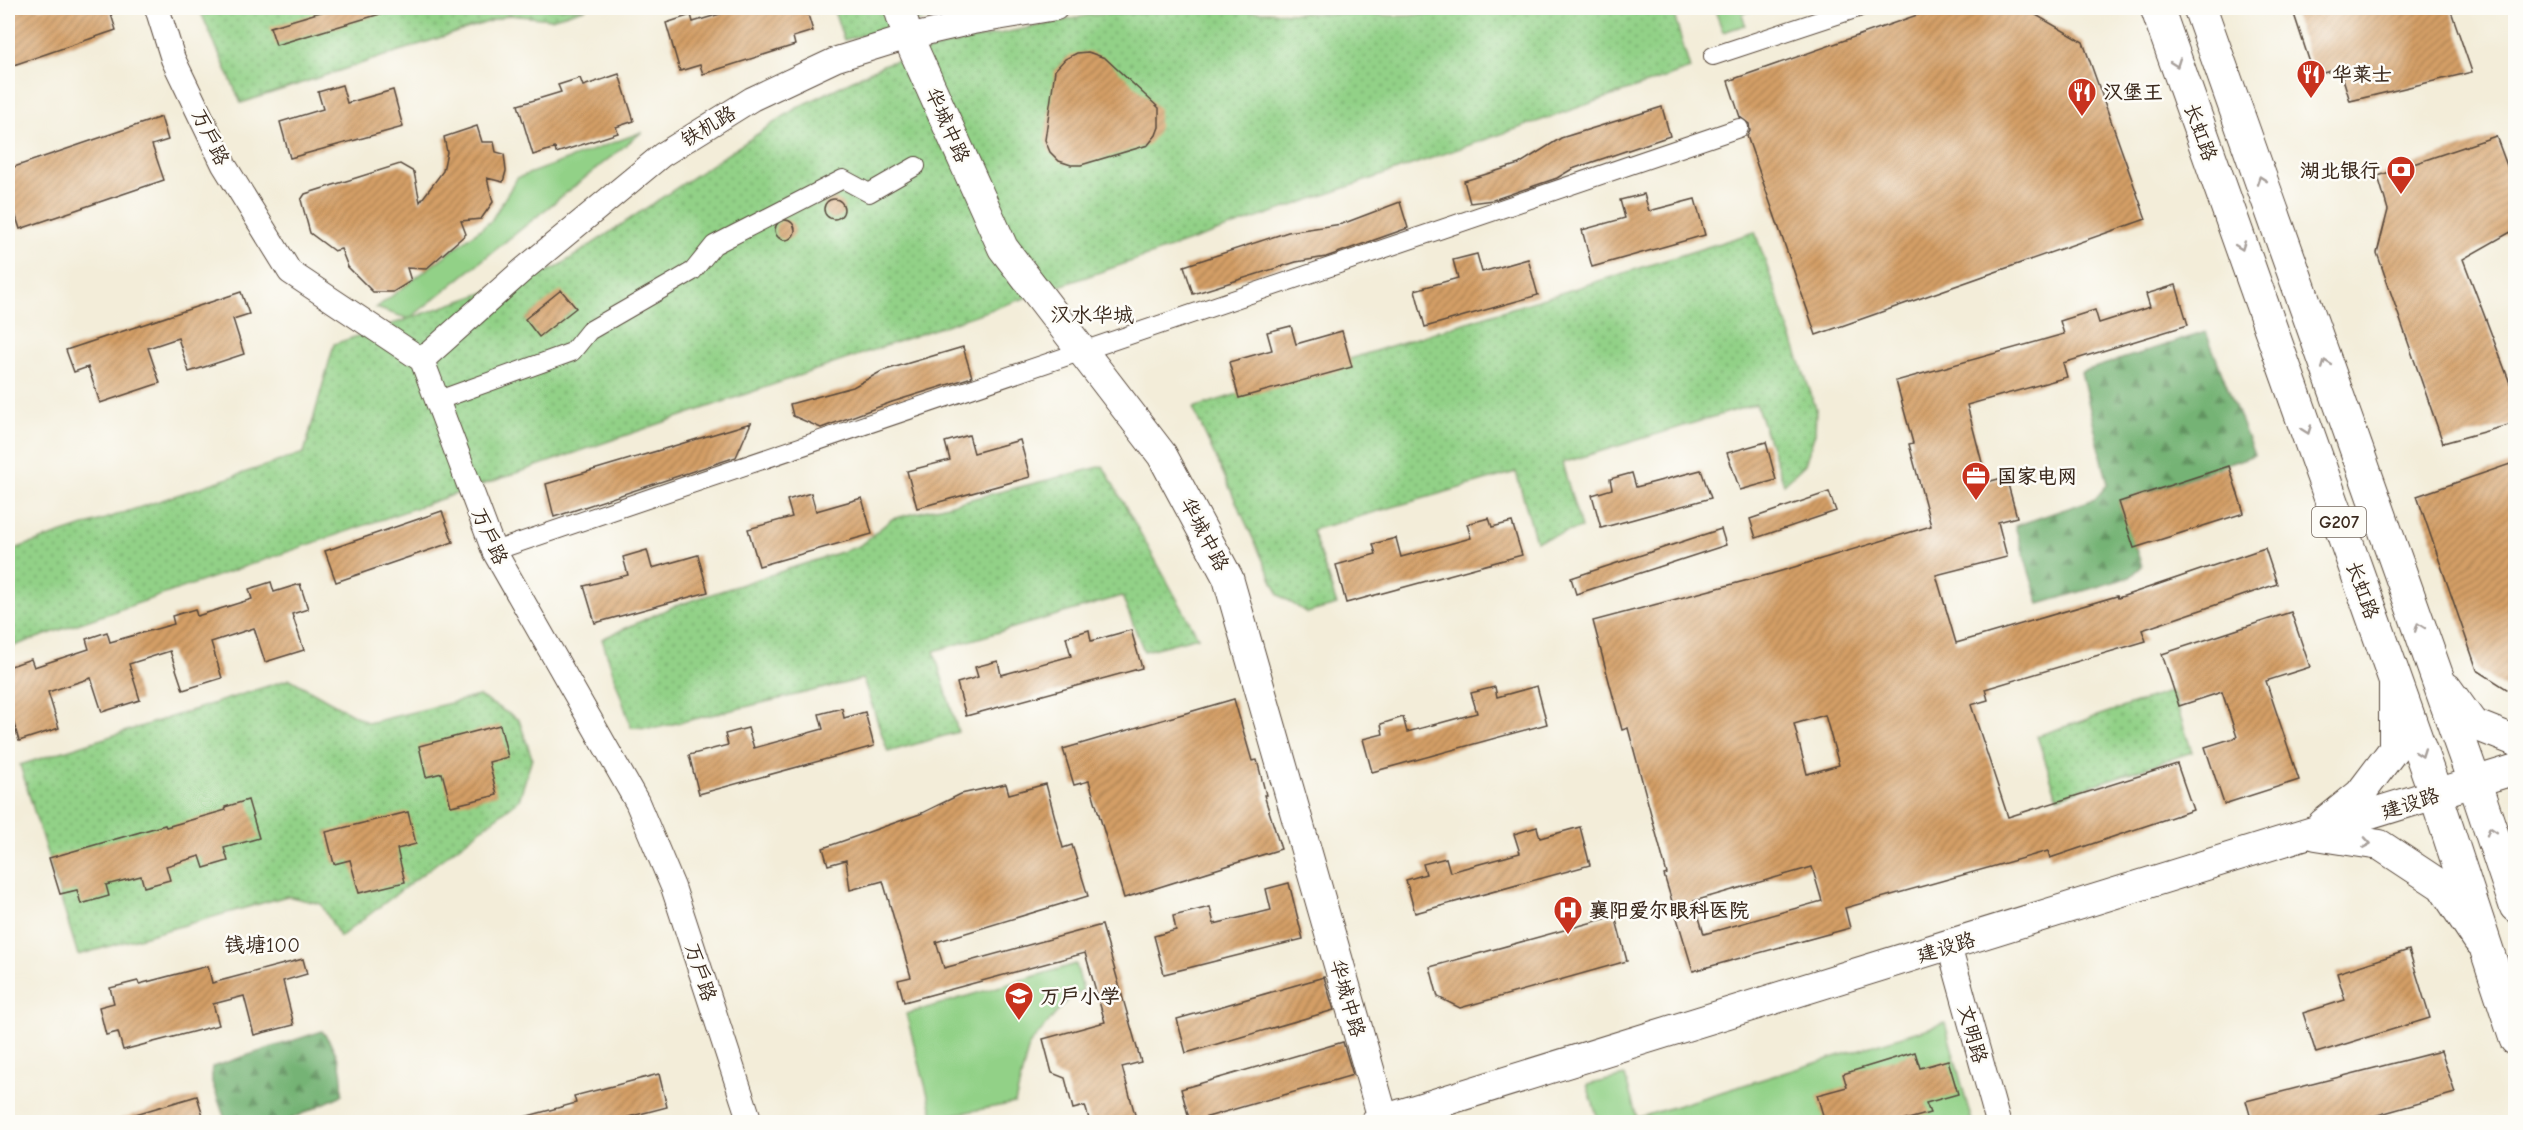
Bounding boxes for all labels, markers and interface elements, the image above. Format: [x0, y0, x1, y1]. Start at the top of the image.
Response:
one-way arrow [2169, 57, 2182, 68]
restaurant icon: 华莱士 [2295, 58, 2327, 100]
place label: 华莱士 [2332, 63, 2392, 86]
restaurant icon: 汉堡王 [2066, 76, 2098, 118]
place label: 汉堡王 [2103, 81, 2163, 104]
street label: 华城中路 [921, 84, 975, 167]
street label: 长虹路 [2179, 100, 2222, 165]
street label: 铁机路 [677, 101, 741, 152]
street label: 万户路 [187, 105, 234, 170]
bank icon: 湖北银行 [2385, 154, 2417, 196]
place label: 湖北银行 [2300, 159, 2380, 182]
one-way arrow [2255, 175, 2268, 186]
one-way arrow [2234, 241, 2247, 251]
district label: 汉水华城 [1050, 303, 1134, 327]
one-way arrow [2321, 359, 2334, 370]
one-way arrow [2299, 424, 2312, 435]
office icon: 国家电网 [1960, 460, 1992, 502]
place label: 国家电网 [1997, 465, 2077, 488]
street label: 华城中路 [1176, 494, 1234, 576]
street label: 万户路 [467, 504, 513, 569]
road number: G207 [2312, 507, 2366, 537]
street label: 长虹路 [2341, 558, 2384, 623]
one-way arrow [2414, 622, 2427, 633]
one-way arrow [2413, 747, 2426, 757]
street label: 建设路 [2378, 783, 2443, 824]
one-way arrow [2485, 826, 2498, 837]
one-way arrow [2363, 837, 2372, 849]
hospital icon: 襄阳爱尔眼科医院 [1552, 894, 1584, 936]
place label: 襄阳爱尔眼科医院 [1589, 899, 1749, 922]
street label: 建设路 [1914, 927, 1979, 967]
district label: 钱塘100 [224, 933, 300, 957]
street label: 万户路 [680, 940, 721, 1005]
street label: 华城中路 [1325, 957, 1370, 1041]
school or university icon: 万户小学 [1003, 980, 1035, 1022]
place label: 万户小学 [1040, 985, 1120, 1008]
street label: 文明路 [1953, 1002, 1992, 1067]

